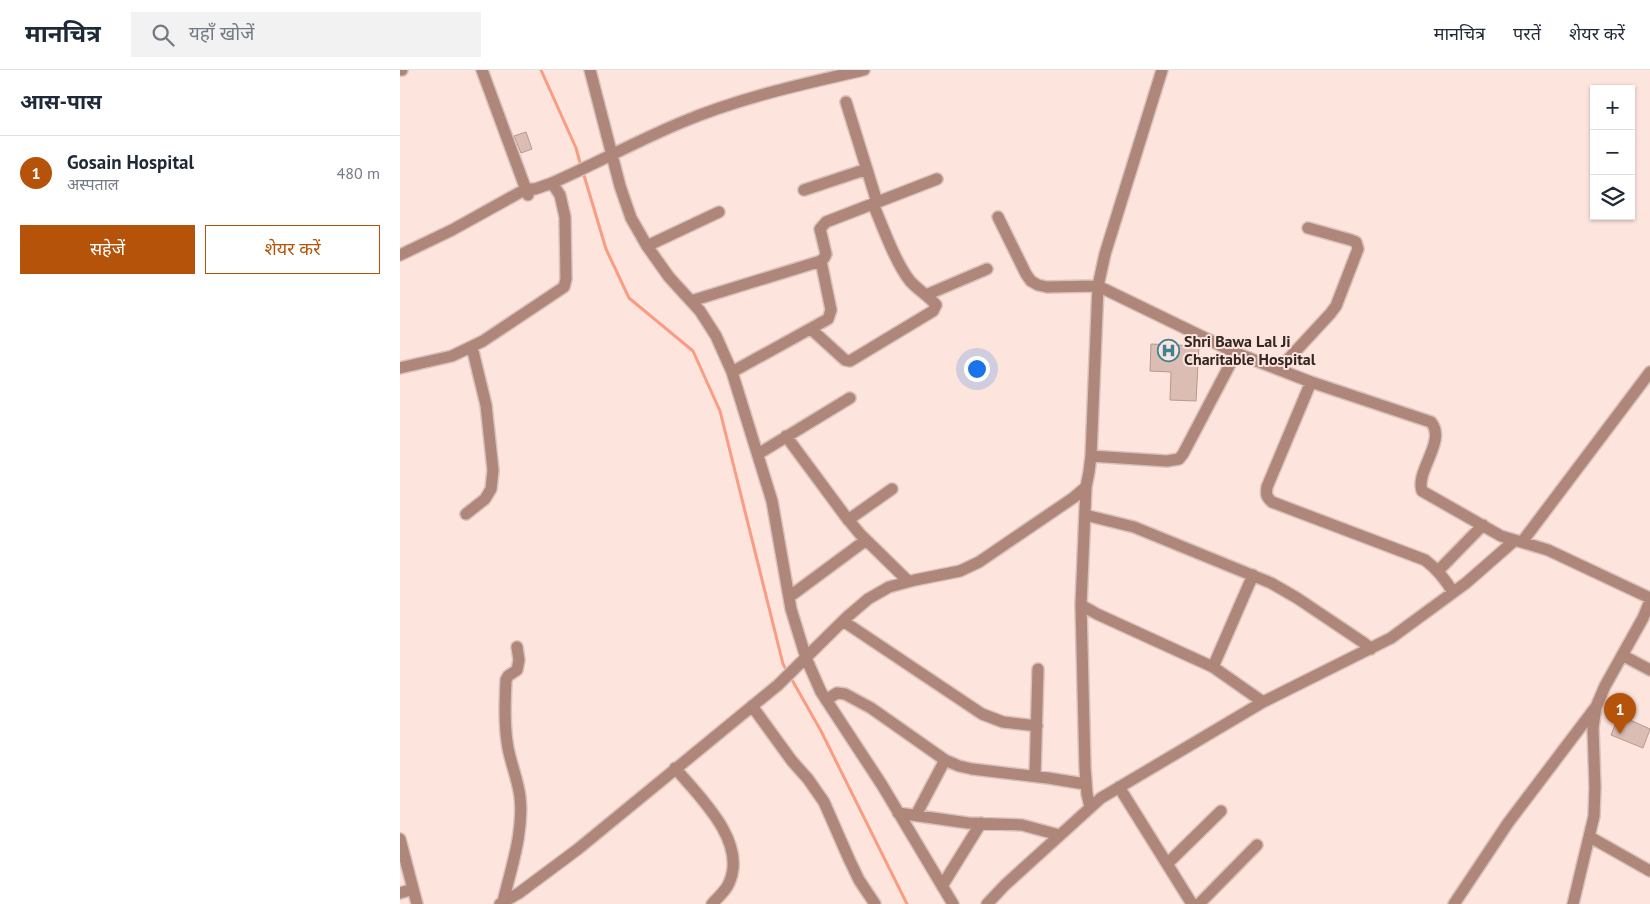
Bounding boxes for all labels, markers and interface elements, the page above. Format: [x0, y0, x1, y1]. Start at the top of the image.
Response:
search box [131, 12, 481, 57]
text: मानचित्र [25, 18, 101, 49]
icon: search [149, 21, 177, 49]
text: यहाँ खोजें [189, 21, 254, 45]
text: मानचित्र [1434, 22, 1485, 45]
text: परतें [1513, 22, 1541, 45]
text: शेयर करें [1569, 22, 1625, 45]
map controls [1590, 85, 1635, 220]
button: + [1590, 85, 1635, 130]
text: आस-पास [20, 88, 102, 115]
button: − [1590, 130, 1635, 175]
text: Gosain Hospital [67, 150, 194, 174]
text: 1 [31, 163, 41, 183]
text: 480 m [337, 163, 380, 183]
text: अस्पताल [67, 174, 119, 194]
button: layers [1590, 175, 1635, 220]
button: सहेजें [20, 225, 195, 274]
button: शेयर करें [205, 225, 380, 274]
place label: Shri Bawa Lal Ji Charitable Hospital [1184, 331, 1316, 369]
hospital icon: Shri Bawa Lal Ji Charitable Hospital [1156, 338, 1180, 362]
your location [964, 356, 990, 382]
pin: 1 [1604, 693, 1636, 734]

